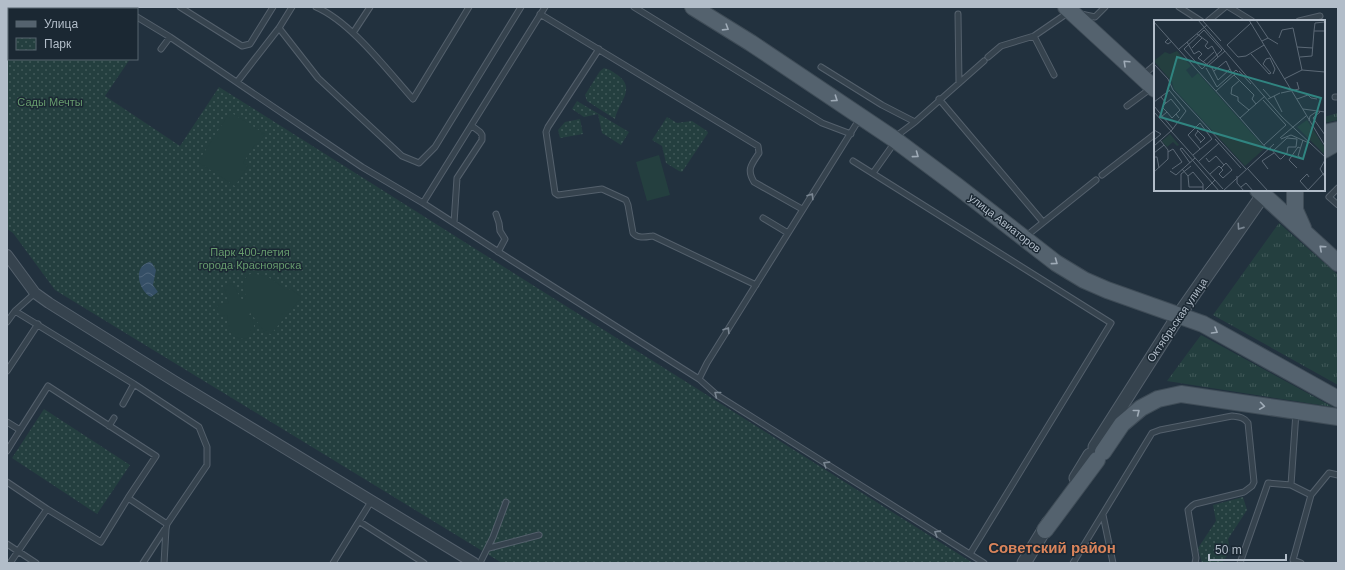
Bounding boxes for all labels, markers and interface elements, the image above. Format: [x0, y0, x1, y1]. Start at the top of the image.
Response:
legend [8, 8, 138, 60]
text: Улица [44, 17, 78, 31]
inset map [1154, 20, 1325, 191]
one-way arrow [722, 23, 729, 31]
text: Парк [44, 37, 72, 51]
one-way arrow [1123, 60, 1131, 68]
one-way arrow [830, 94, 837, 101]
park label: Сады Мечты [17, 96, 83, 108]
one-way arrow [912, 150, 919, 158]
street label: улица Авиаторов [967, 191, 1043, 255]
one-way arrow [806, 193, 814, 200]
one-way arrow [1237, 223, 1245, 230]
park label: Парк 400-летия города Красноярска [199, 246, 302, 271]
one-way arrow [1319, 246, 1326, 253]
one-way arrow [1051, 257, 1058, 265]
street label: Октябрьская улица [1144, 275, 1210, 364]
one-way arrow [1211, 326, 1218, 333]
one-way arrow [723, 327, 730, 334]
one-way arrow [714, 392, 721, 399]
one-way arrow [1259, 401, 1265, 410]
one-way arrow [1133, 409, 1140, 416]
one-way arrow [824, 461, 831, 468]
one-way arrow [934, 530, 941, 538]
scale bar [1209, 536, 1286, 562]
district label: Советский район [988, 539, 1116, 556]
text: 50 m [1215, 543, 1242, 557]

